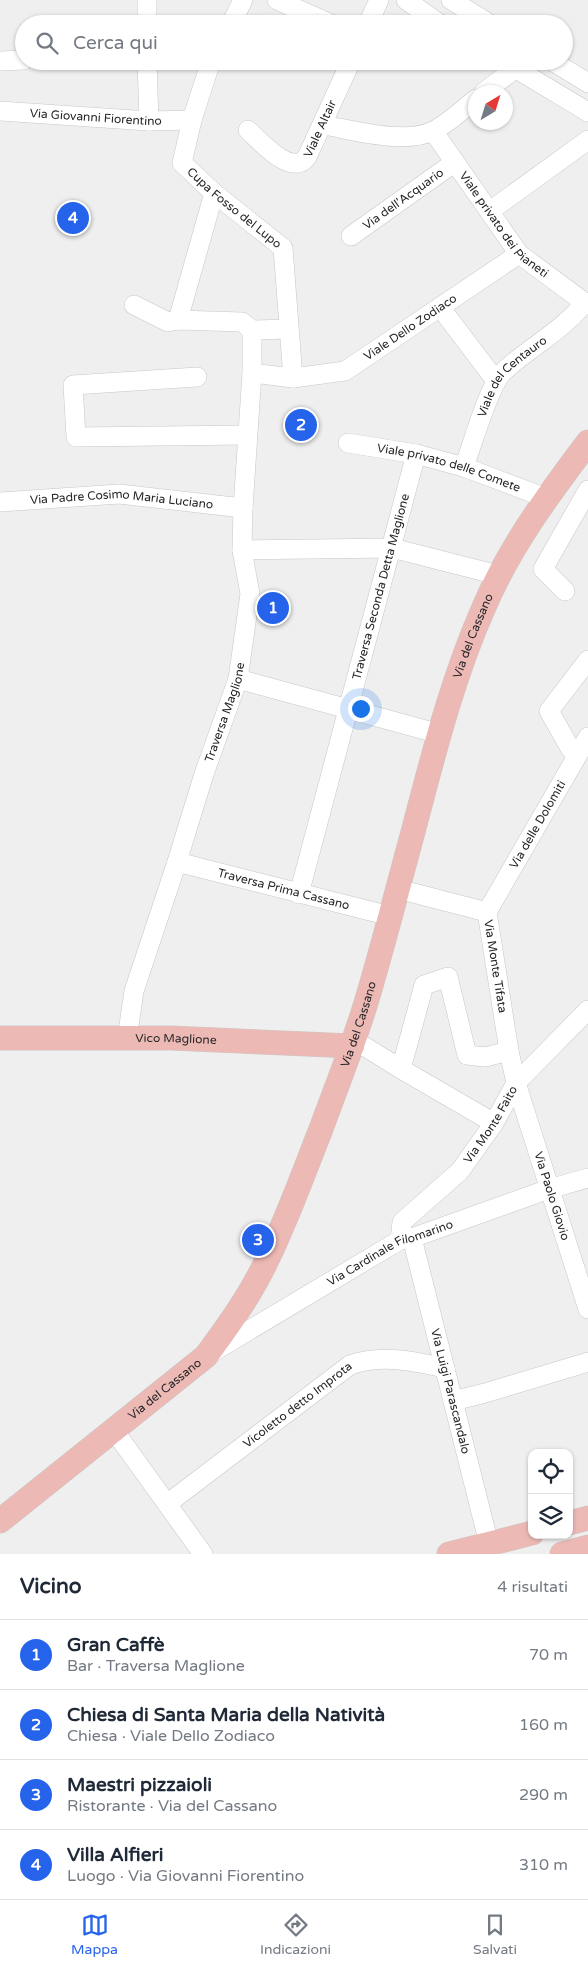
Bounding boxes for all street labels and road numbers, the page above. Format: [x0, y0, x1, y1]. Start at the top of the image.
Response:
street label: Viale Altair [301, 97, 339, 160]
street label: Via Giovanni Fiorentino [29, 106, 162, 128]
street label: Cupa Fosso del Lupo [184, 164, 284, 251]
street label: Via dell'Acquario [360, 165, 446, 232]
street label: Viale privato dei Pianeti [457, 169, 551, 280]
street label: Viale Dello Zodiaco [361, 291, 459, 363]
street label: Viale del Centauro [475, 333, 549, 419]
street label: Viale privato delle Comete [376, 441, 523, 495]
street label: Via Padre Cosimo Maria Luciano [29, 487, 214, 512]
street label: Traversa Seconda Detta Maglione [349, 492, 412, 681]
street label: Via del Cassano [450, 591, 496, 680]
street label: Traversa Maglione [202, 661, 247, 764]
street label: Via delle Dolomiti [507, 778, 568, 871]
street label: Traversa Prima Cassano [216, 866, 351, 912]
street label: Via Monte Tifata [481, 919, 510, 1014]
street label: Via del Cassano [338, 980, 379, 1069]
street label: Vico Maglione [135, 1031, 217, 1047]
street label: Via Monte Faito [461, 1083, 520, 1166]
street label: Via Paolo Giovio [531, 1150, 573, 1242]
street label: Via Cardinale Filomarino [325, 1217, 455, 1289]
street label: Via Luigi Parascandalo [428, 1327, 473, 1455]
street label: Via del Cassano [125, 1356, 204, 1423]
street label: Vicoletto detto Improta [240, 1359, 355, 1451]

